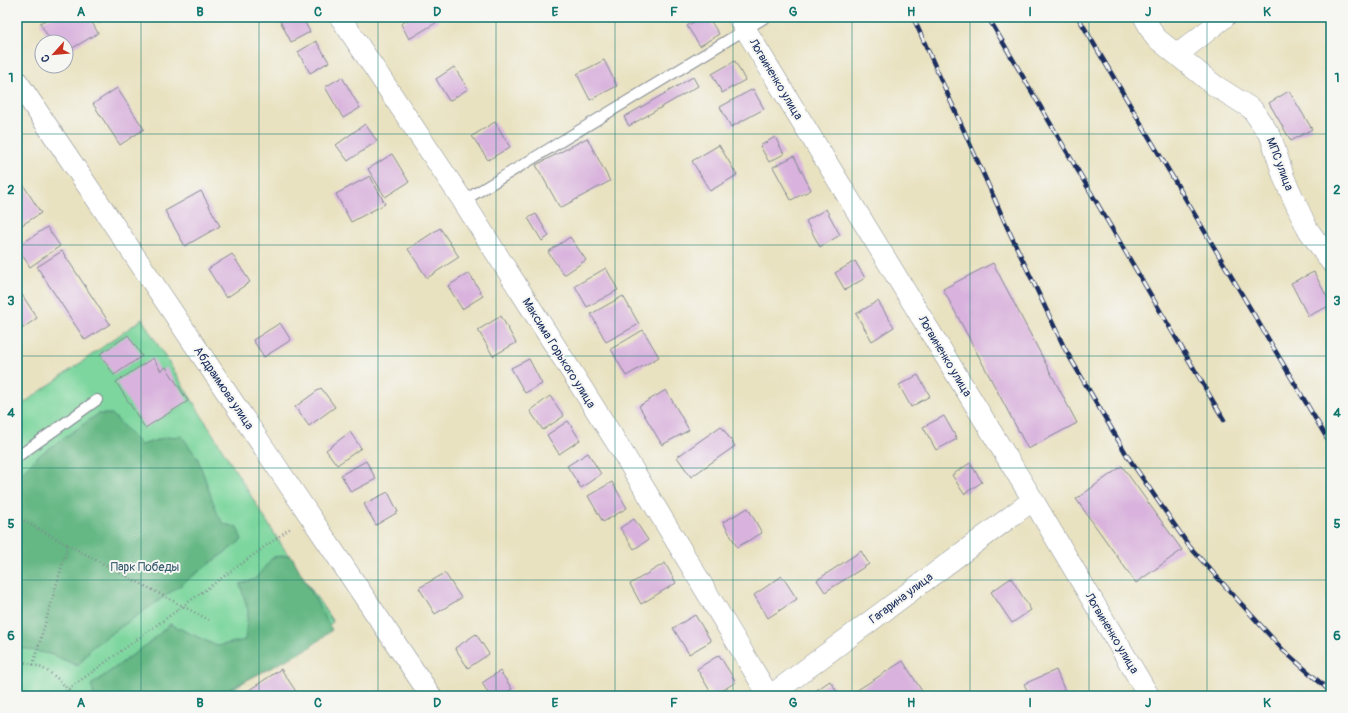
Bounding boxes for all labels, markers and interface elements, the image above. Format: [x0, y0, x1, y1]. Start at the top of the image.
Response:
text: A [77, 4, 86, 20]
text: B [196, 4, 204, 20]
text: C [314, 4, 322, 20]
text: D [433, 4, 441, 20]
text: E [552, 4, 559, 20]
text: F [670, 4, 678, 20]
text: G [789, 4, 798, 20]
text: H [907, 4, 915, 20]
text: I [1028, 4, 1032, 20]
text: J [1145, 4, 1151, 20]
text: K [1263, 4, 1271, 20]
north arrow [34, 34, 74, 74]
street label: Логвиненко улица [745, 35, 806, 123]
text: С [38, 52, 53, 64]
text: 1 [8, 70, 14, 86]
text: 1 [1334, 70, 1340, 86]
street label: МПС улица [1263, 135, 1297, 193]
text: 2 [7, 182, 15, 198]
text: 2 [1333, 182, 1341, 198]
text: 3 [7, 293, 15, 309]
text: 3 [1333, 293, 1341, 309]
street label: Максима Горького улица [519, 295, 599, 411]
street label: Логвиненко улица [914, 312, 975, 400]
street label: Абдраимова улица [190, 344, 257, 433]
text: 4 [7, 405, 15, 421]
text: 4 [1333, 405, 1341, 421]
text: 5 [7, 516, 15, 532]
text: 5 [1333, 516, 1341, 532]
park label: Парк Победы [111, 560, 180, 575]
street label: Гагарина улица [866, 569, 937, 627]
street label: Логвиненко улица [1081, 589, 1142, 677]
text: 6 [7, 628, 15, 644]
text: 6 [1333, 628, 1341, 644]
text: A [77, 695, 86, 711]
text: B [196, 695, 204, 711]
text: C [314, 695, 322, 711]
text: D [433, 695, 441, 711]
text: E [552, 695, 559, 711]
text: F [670, 695, 678, 711]
text: G [789, 695, 798, 711]
text: H [907, 695, 915, 711]
text: I [1028, 695, 1032, 711]
text: J [1145, 695, 1151, 711]
text: K [1263, 695, 1271, 711]

